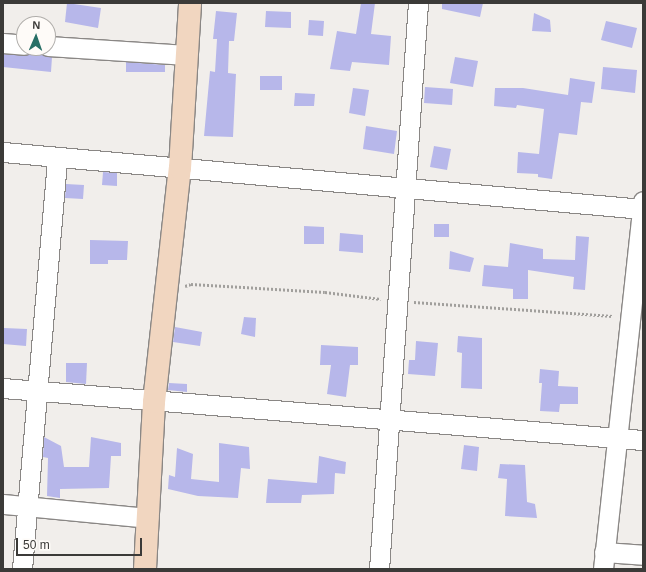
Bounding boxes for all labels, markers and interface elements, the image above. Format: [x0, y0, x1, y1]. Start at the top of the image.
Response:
north arrow [16, 16, 56, 56]
text: N [32, 19, 41, 31]
scale bar [18, 530, 144, 556]
text: 50 m [23, 538, 50, 552]

